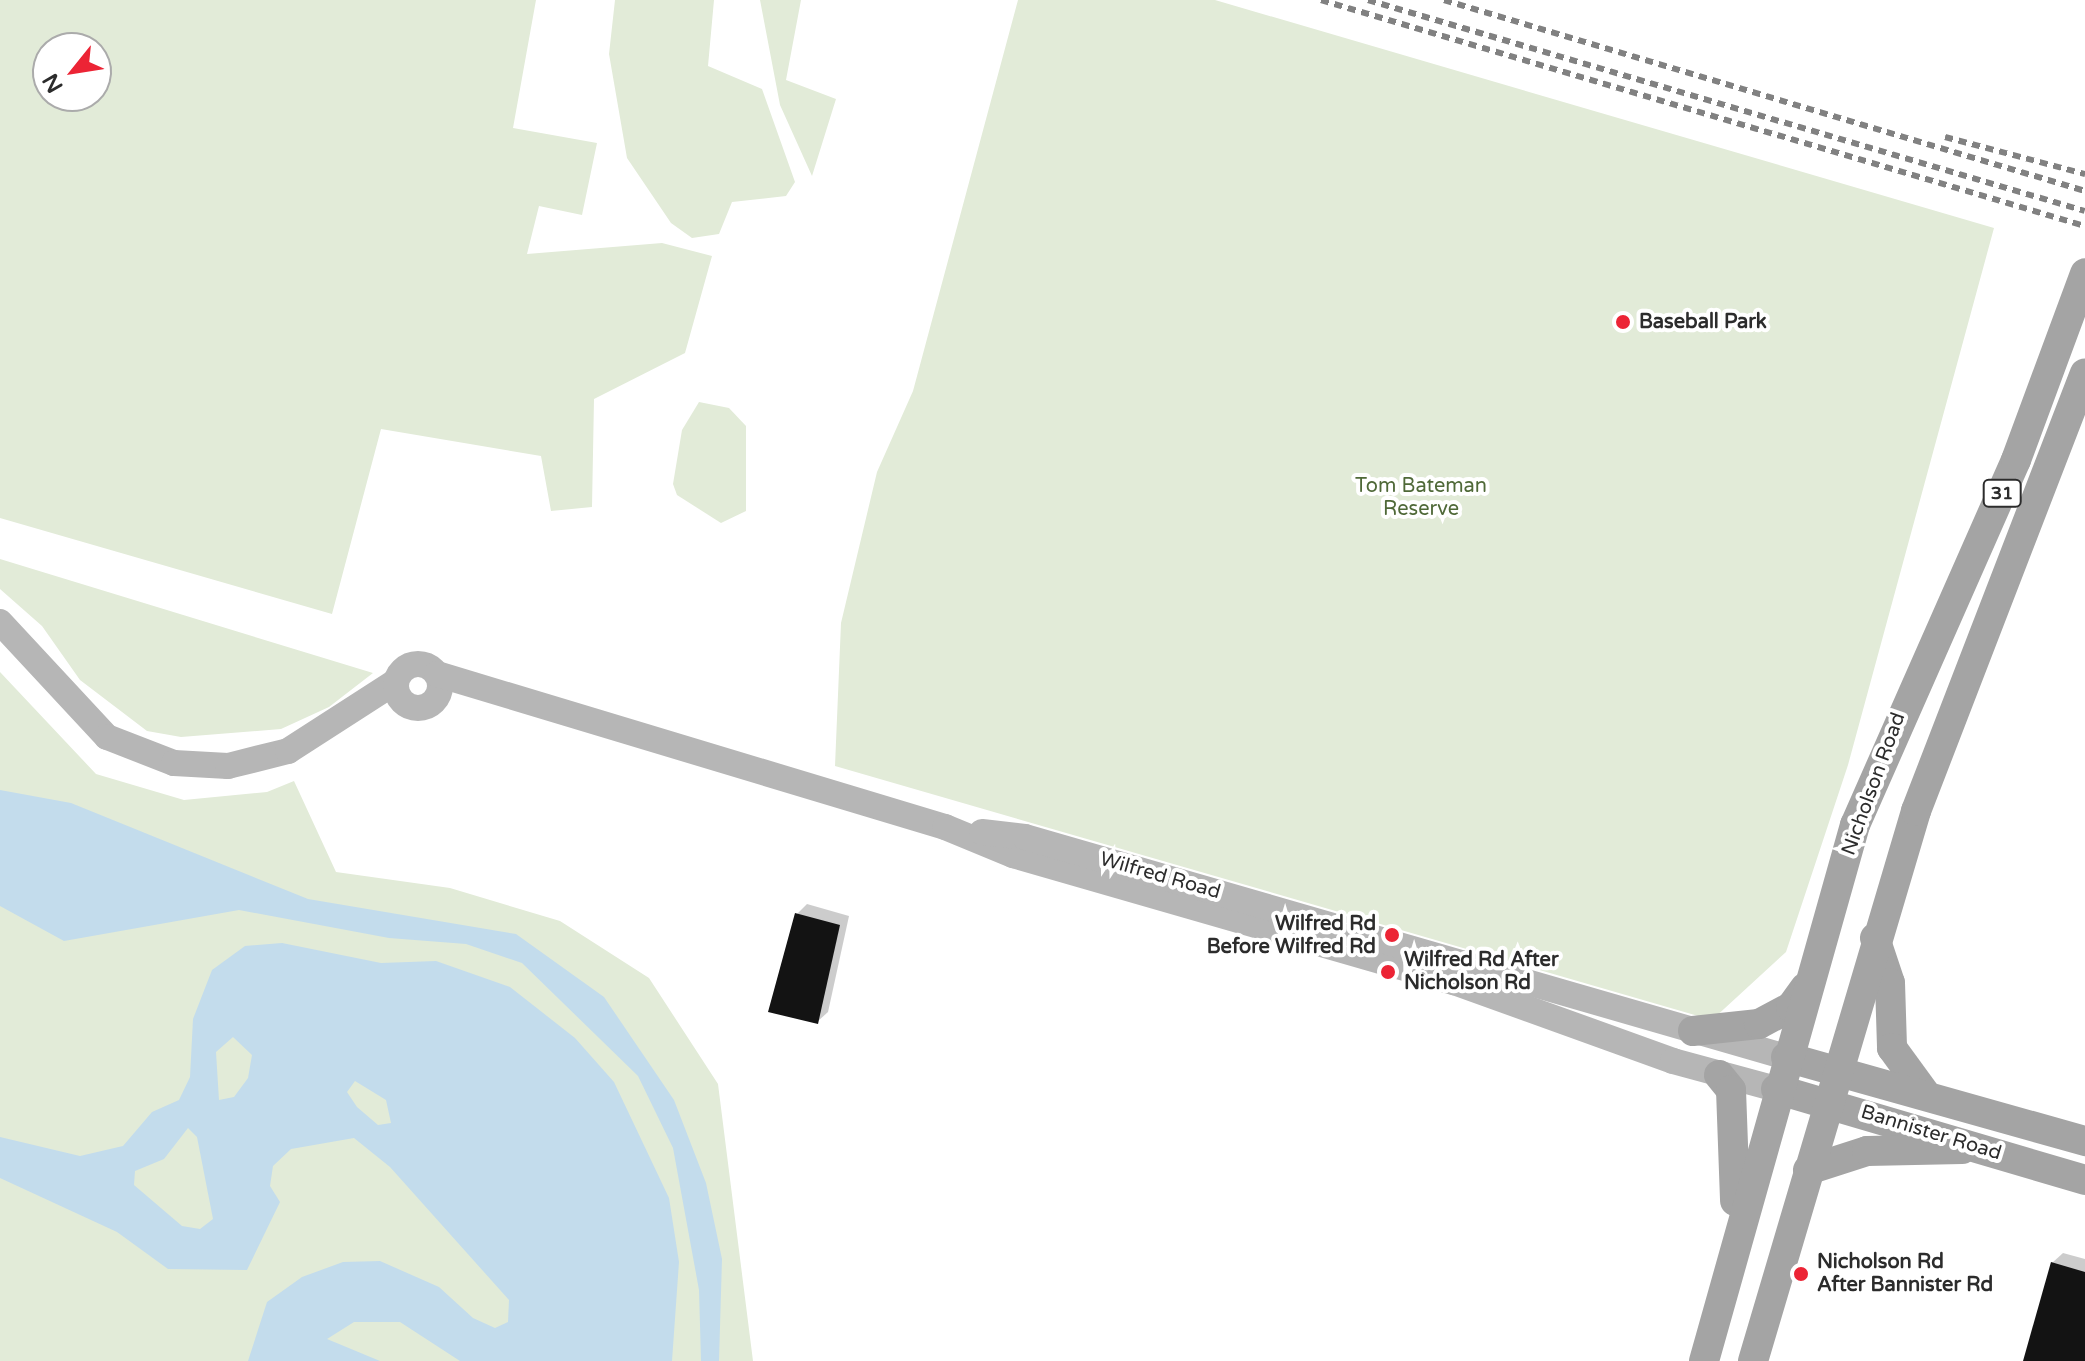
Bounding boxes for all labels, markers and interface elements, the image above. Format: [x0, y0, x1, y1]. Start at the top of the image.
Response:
north arrow [32, 32, 112, 112]
text: N [37, 69, 69, 97]
place label: Baseball Park [1639, 310, 1767, 334]
marker: Baseball Park [1614, 313, 1632, 331]
park label: Tom Bateman Reserve [1355, 475, 1487, 522]
road number: 31 [1982, 479, 2022, 507]
street label: Nicholson Road [1837, 709, 1911, 859]
street label: Wilfred Road [1097, 847, 1223, 905]
place label: Wilfred Rd Before Wilfred Rd [1207, 912, 1376, 959]
marker: Wilfred Rd Before Wilfred Rd [1383, 926, 1401, 944]
place label: Wilfred Rd After Nicholson Rd [1404, 948, 1559, 995]
marker: Wilfred Rd After Nicholson Rd [1379, 963, 1397, 981]
street label: Bannister Road [1858, 1100, 2004, 1166]
place label: Nicholson Rd After Bannister Rd [1817, 1250, 1993, 1297]
marker: Nicholson Rd After Bannister Rd [1792, 1265, 1810, 1283]

